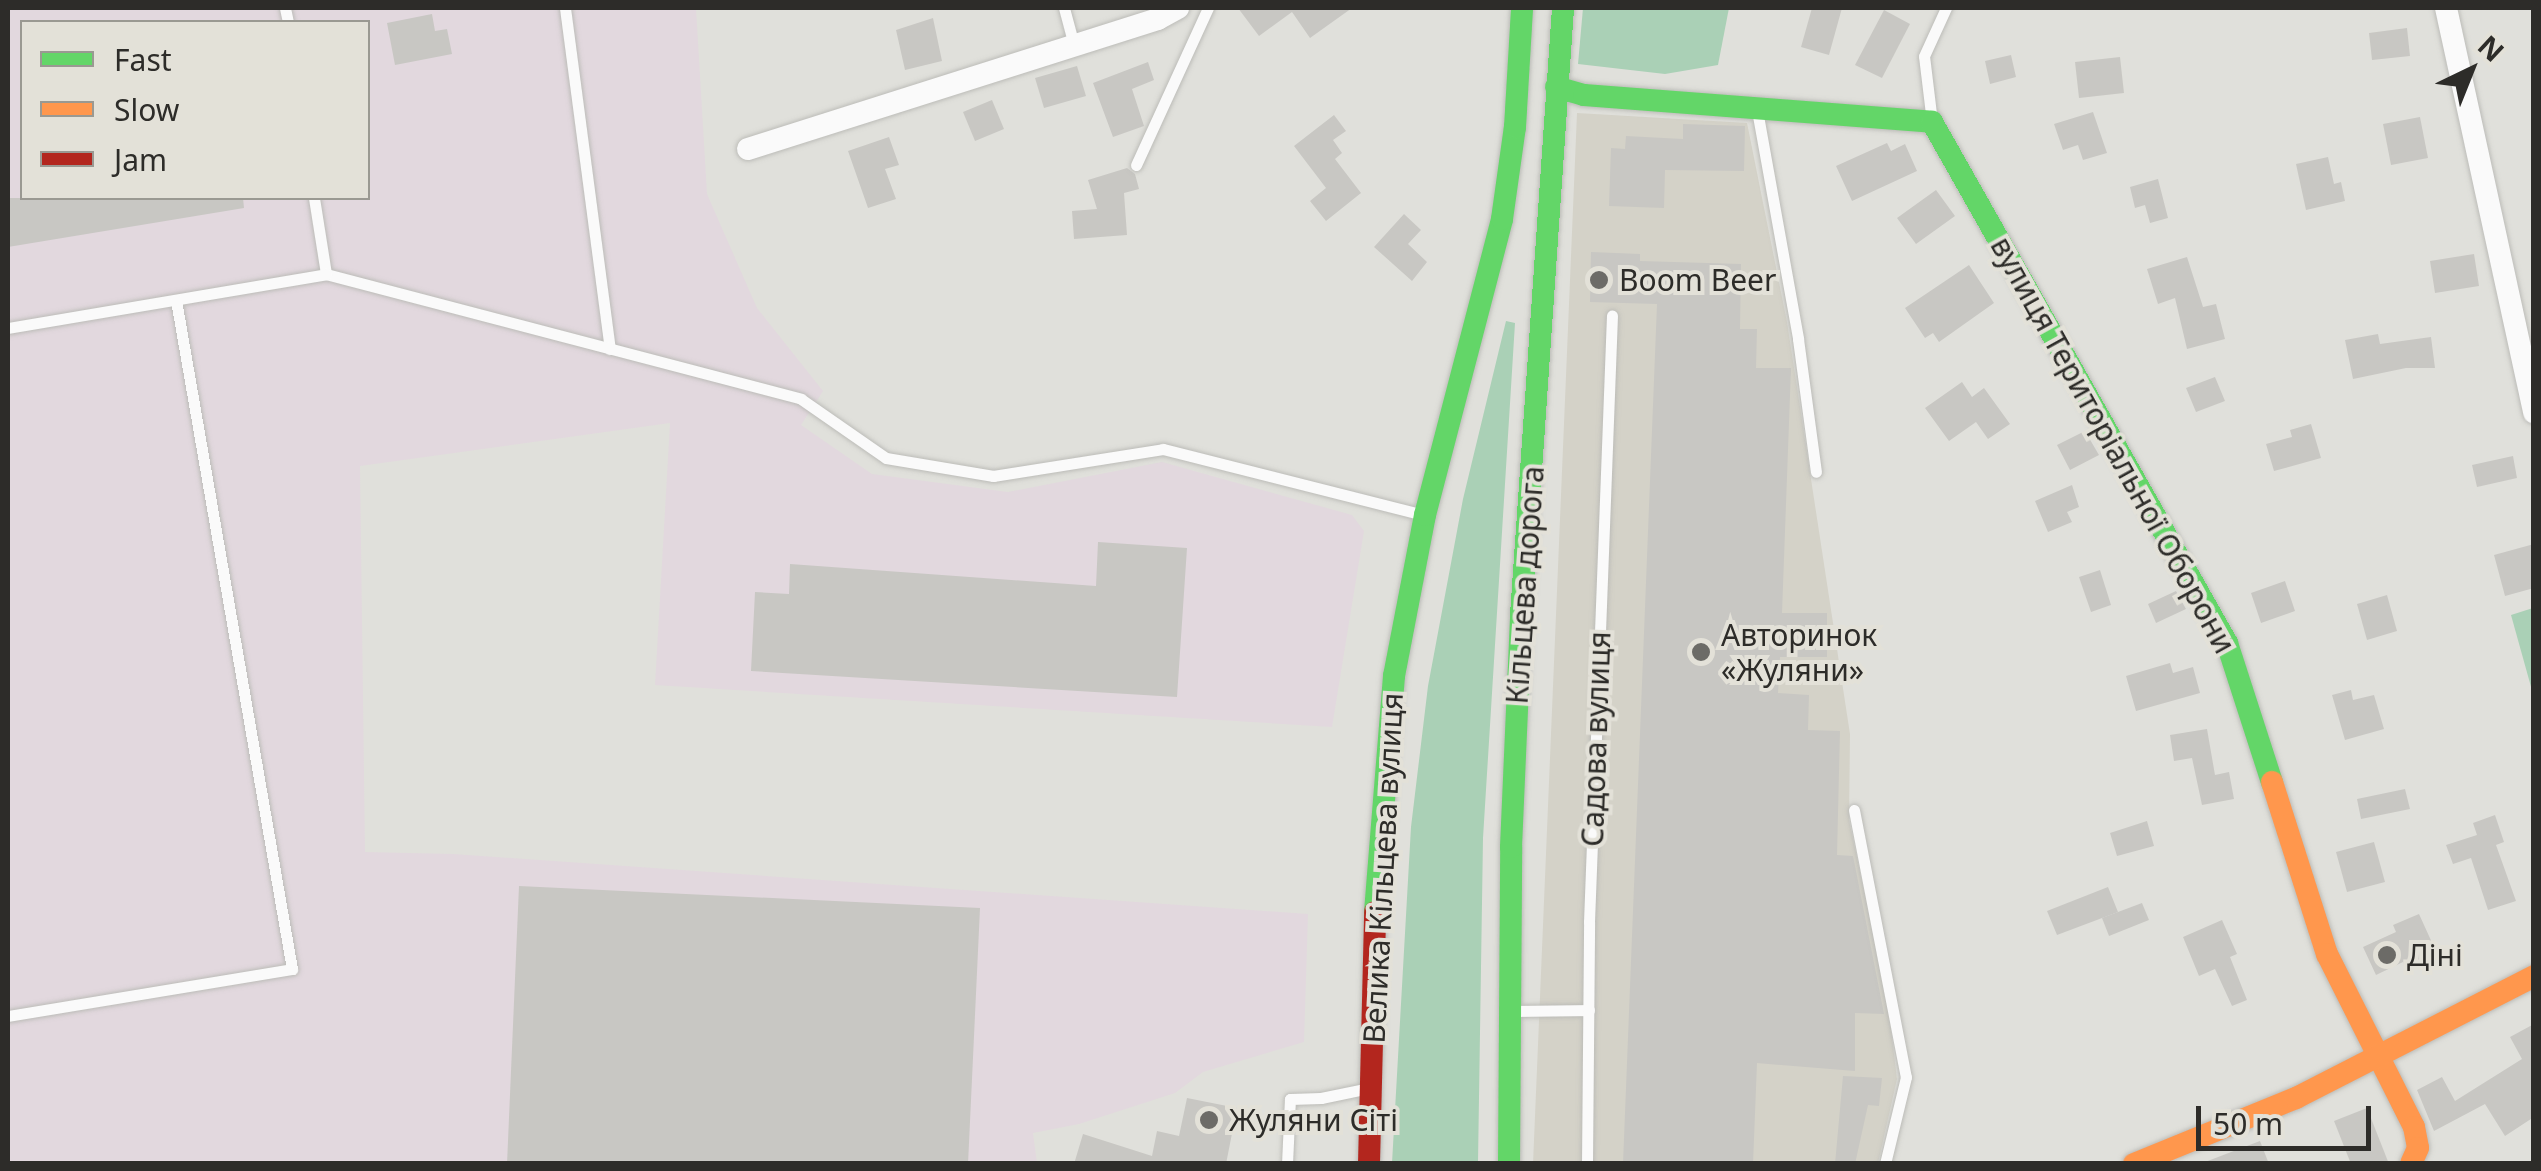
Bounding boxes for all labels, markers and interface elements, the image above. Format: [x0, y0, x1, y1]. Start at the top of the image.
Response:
legend [20, 20, 370, 200]
north arrow [2421, 20, 2521, 120]
text: N [2470, 26, 2513, 70]
text: Fast [114, 39, 172, 80]
text: Slow [114, 89, 179, 130]
text: Jam [114, 139, 167, 180]
street label: вулиця Територіальної Оборони [1983, 231, 2243, 659]
place label: Boom Beer [1619, 262, 1776, 298]
marker: Boom Beer [1588, 269, 1610, 291]
street label: Кільцева дорога [1499, 465, 1551, 705]
place label: Авторинок «Жуляни» [1721, 617, 1877, 688]
street label: Садова вулиця [1574, 631, 1618, 847]
marker: Авторинок «Жуляни» [1690, 641, 1712, 663]
street label: Велика Кільцева вулиця [1356, 692, 1410, 1044]
place label: Діні [2407, 937, 2463, 973]
marker: Діні [2376, 944, 2398, 966]
scale bar [2201, 1086, 2376, 1148]
place label: Жуляни Сіті [1229, 1102, 1398, 1138]
text: 50 m [2213, 1103, 2283, 1144]
marker: Жуляни Сіті [1198, 1109, 1220, 1131]

